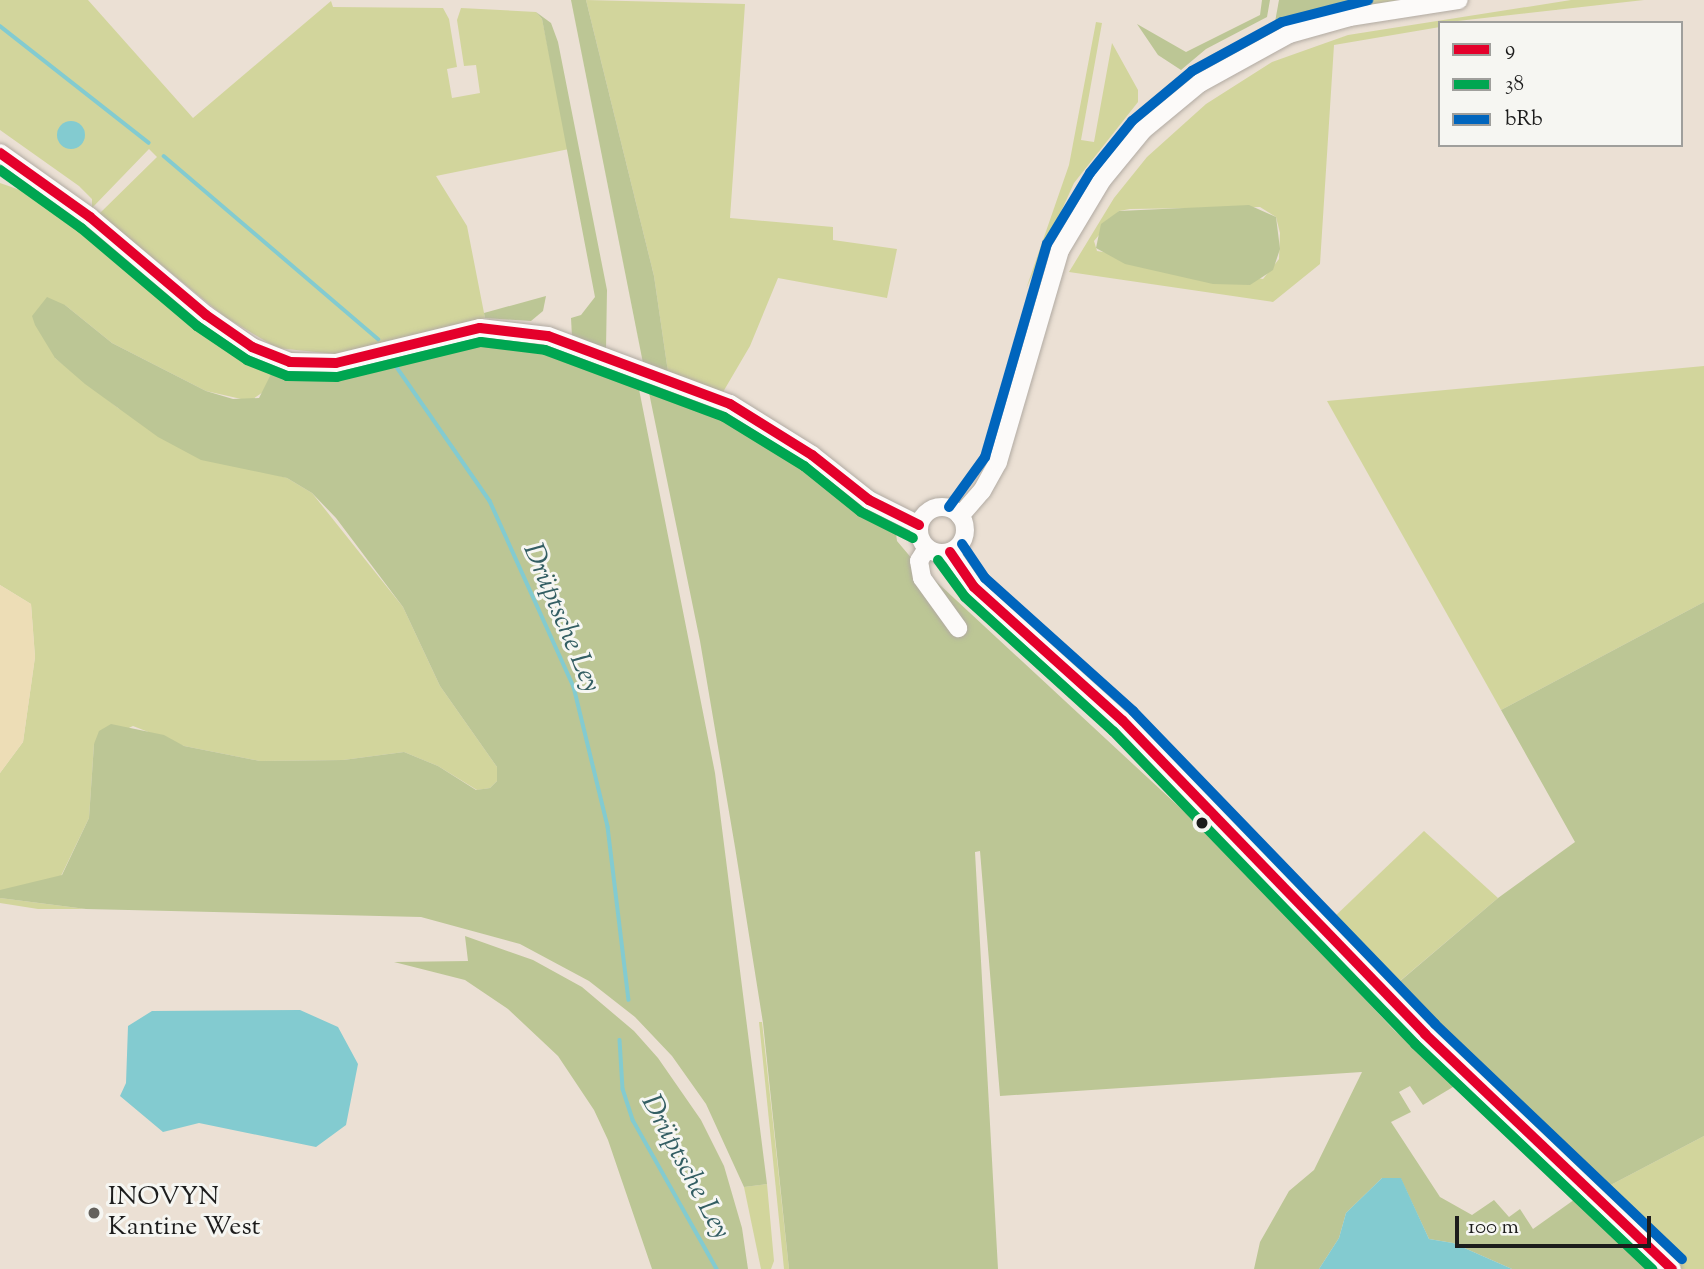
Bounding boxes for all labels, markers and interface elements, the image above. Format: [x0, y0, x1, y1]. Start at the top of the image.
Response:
legend [1438, 21, 1683, 147]
text: 9 [1505, 35, 1515, 65]
text: 38 [1505, 70, 1524, 100]
text: bRb [1505, 105, 1543, 135]
water label: Drüptsche Ley [515, 539, 607, 697]
unlabelled marker [1195, 816, 1209, 830]
water label: Drüptsche Ley [633, 1089, 737, 1245]
place label: INOVYN Kantine West [108, 1182, 261, 1244]
scale bar [1459, 1202, 1655, 1246]
marker: INOVYN Kantine West [86, 1205, 102, 1221]
text: 100 m [1468, 1213, 1519, 1243]

